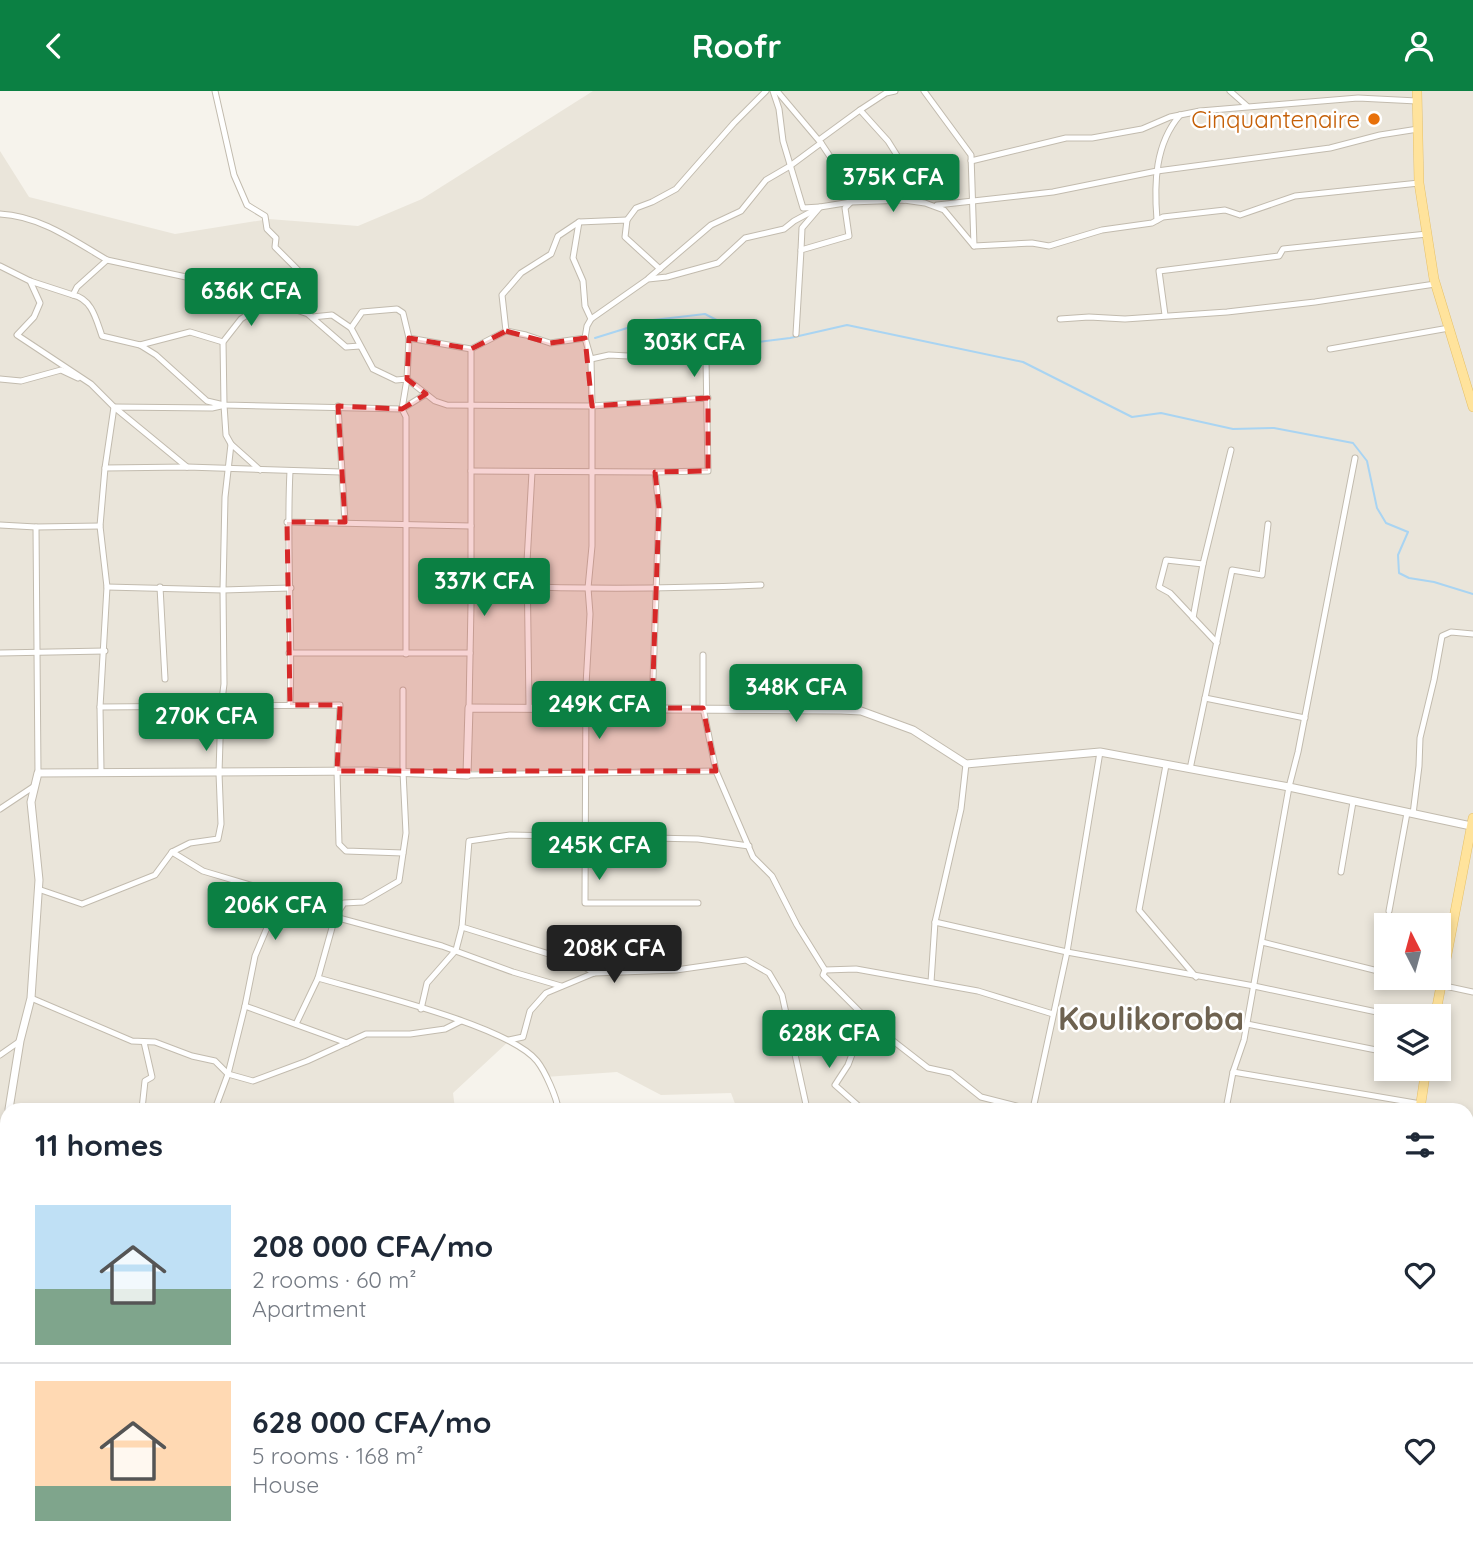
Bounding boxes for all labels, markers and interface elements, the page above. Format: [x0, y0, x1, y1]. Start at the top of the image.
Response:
text: Roofr [692, 26, 781, 66]
icon: back [35, 27, 73, 65]
icon: person [1400, 27, 1438, 65]
place label: Cinquantenaire [1191, 104, 1360, 134]
marker: Cinquantenaire [1366, 111, 1382, 127]
pin: 375K CFA [821, 155, 965, 214]
text: 375K CFA [842, 162, 944, 191]
pin: 636K CFA [179, 268, 323, 328]
text: 636K CFA [201, 276, 301, 305]
pin: 303K CFA [622, 320, 766, 379]
text: 303K CFA [643, 327, 745, 356]
pin: 337K CFA [412, 559, 556, 618]
text: 337K CFA [434, 566, 534, 595]
pin: 348K CFA [724, 665, 868, 724]
text: 348K CFA [745, 672, 847, 701]
pin: 249K CFA [527, 681, 671, 741]
text: 249K CFA [548, 689, 650, 718]
pin: 270K CFA [134, 693, 278, 753]
text: 270K CFA [155, 701, 257, 730]
pin: 245K CFA [527, 823, 671, 882]
text: 245K CFA [548, 830, 650, 859]
pin: 206K CFA [203, 883, 347, 942]
text: 206K CFA [224, 890, 326, 919]
north arrow [1374, 913, 1451, 991]
map controls [1374, 913, 1451, 1081]
pin: 208K CFA [542, 925, 686, 985]
text: 208K CFA [563, 933, 665, 962]
district label: Koulikoroba [1058, 998, 1244, 1038]
button: layers [1374, 1004, 1451, 1081]
pin: 628K CFA [757, 1011, 901, 1070]
text: 628K CFA [778, 1018, 880, 1047]
text: 11 homes [35, 1126, 163, 1164]
icon: filters [1401, 1126, 1439, 1164]
text: 208 000 CFA/mo [252, 1227, 493, 1265]
icon: home [91, 1233, 175, 1317]
icon: heart [1401, 1256, 1439, 1294]
text: 2 rooms · 60 m² [252, 1265, 417, 1294]
text: Apartment [252, 1294, 366, 1323]
text: 628 000 CFA/mo [252, 1403, 491, 1441]
icon: home [91, 1409, 175, 1493]
icon: heart [1401, 1432, 1439, 1470]
text: 5 rooms · 168 m² [252, 1441, 424, 1470]
text: House [252, 1470, 319, 1499]

